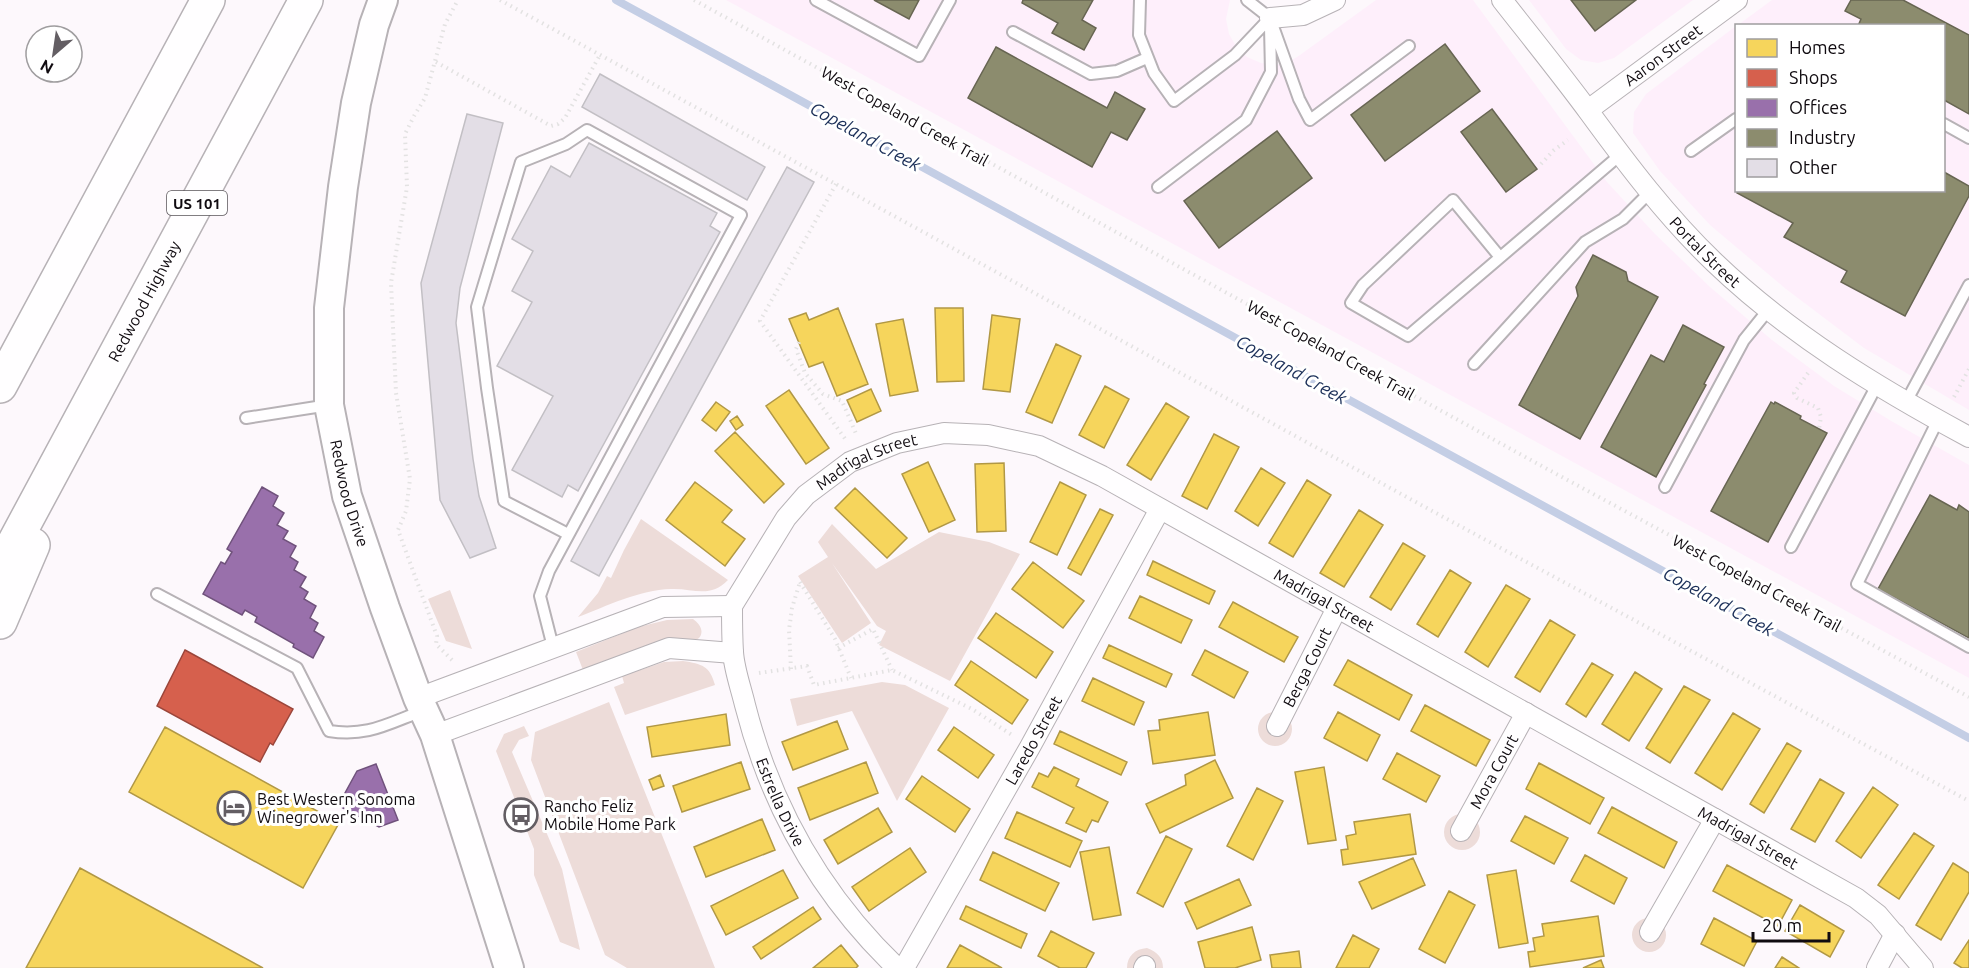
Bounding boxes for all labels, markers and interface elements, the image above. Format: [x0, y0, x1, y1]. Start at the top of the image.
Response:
street label: Aaron Street [1621, 20, 1706, 89]
north arrow [24, 24, 84, 84]
legend [1735, 24, 1945, 192]
text: Homes [1789, 37, 1846, 57]
text: N [37, 56, 56, 78]
street label: West Copeland Creek Trail [818, 62, 992, 170]
text: Shops [1789, 67, 1838, 87]
water label: Copeland Creek [807, 97, 925, 175]
text: Offices [1789, 97, 1847, 117]
text: Industry [1789, 127, 1856, 147]
text: Other [1789, 157, 1837, 177]
road number: US 101 [167, 191, 227, 215]
street label: Portal Street [1666, 213, 1745, 291]
street label: Redwood Highway [104, 238, 184, 365]
street label: West Copeland Creek Trail [1244, 296, 1418, 404]
water label: Copeland Creek [1233, 330, 1351, 408]
street label: Madrigal Street [812, 430, 919, 493]
street label: Redwood Drive [327, 438, 373, 549]
street label: West Copeland Creek Trail [1669, 530, 1845, 636]
water label: Copeland Creek [1660, 562, 1778, 640]
street label: Madrigal Street [1271, 565, 1378, 636]
street label: Berga Court [1279, 624, 1335, 710]
street label: Laredo Street [1002, 692, 1065, 788]
street label: Mora Court [1466, 731, 1522, 812]
street label: Estrella Drive [753, 755, 809, 849]
hotel icon: Best Western Sonoma Winegrower's Inn [216, 790, 252, 826]
place label: Best Western Sonoma Winegrower's Inn [257, 790, 415, 826]
bus stop icon: Rancho Feliz Mobile Home Park [503, 797, 539, 833]
place label: Rancho Feliz Mobile Home Park [544, 797, 676, 833]
street label: Madrigal Street [1695, 803, 1802, 873]
scale bar [1753, 905, 1830, 943]
text: 20 m [1762, 915, 1802, 935]

